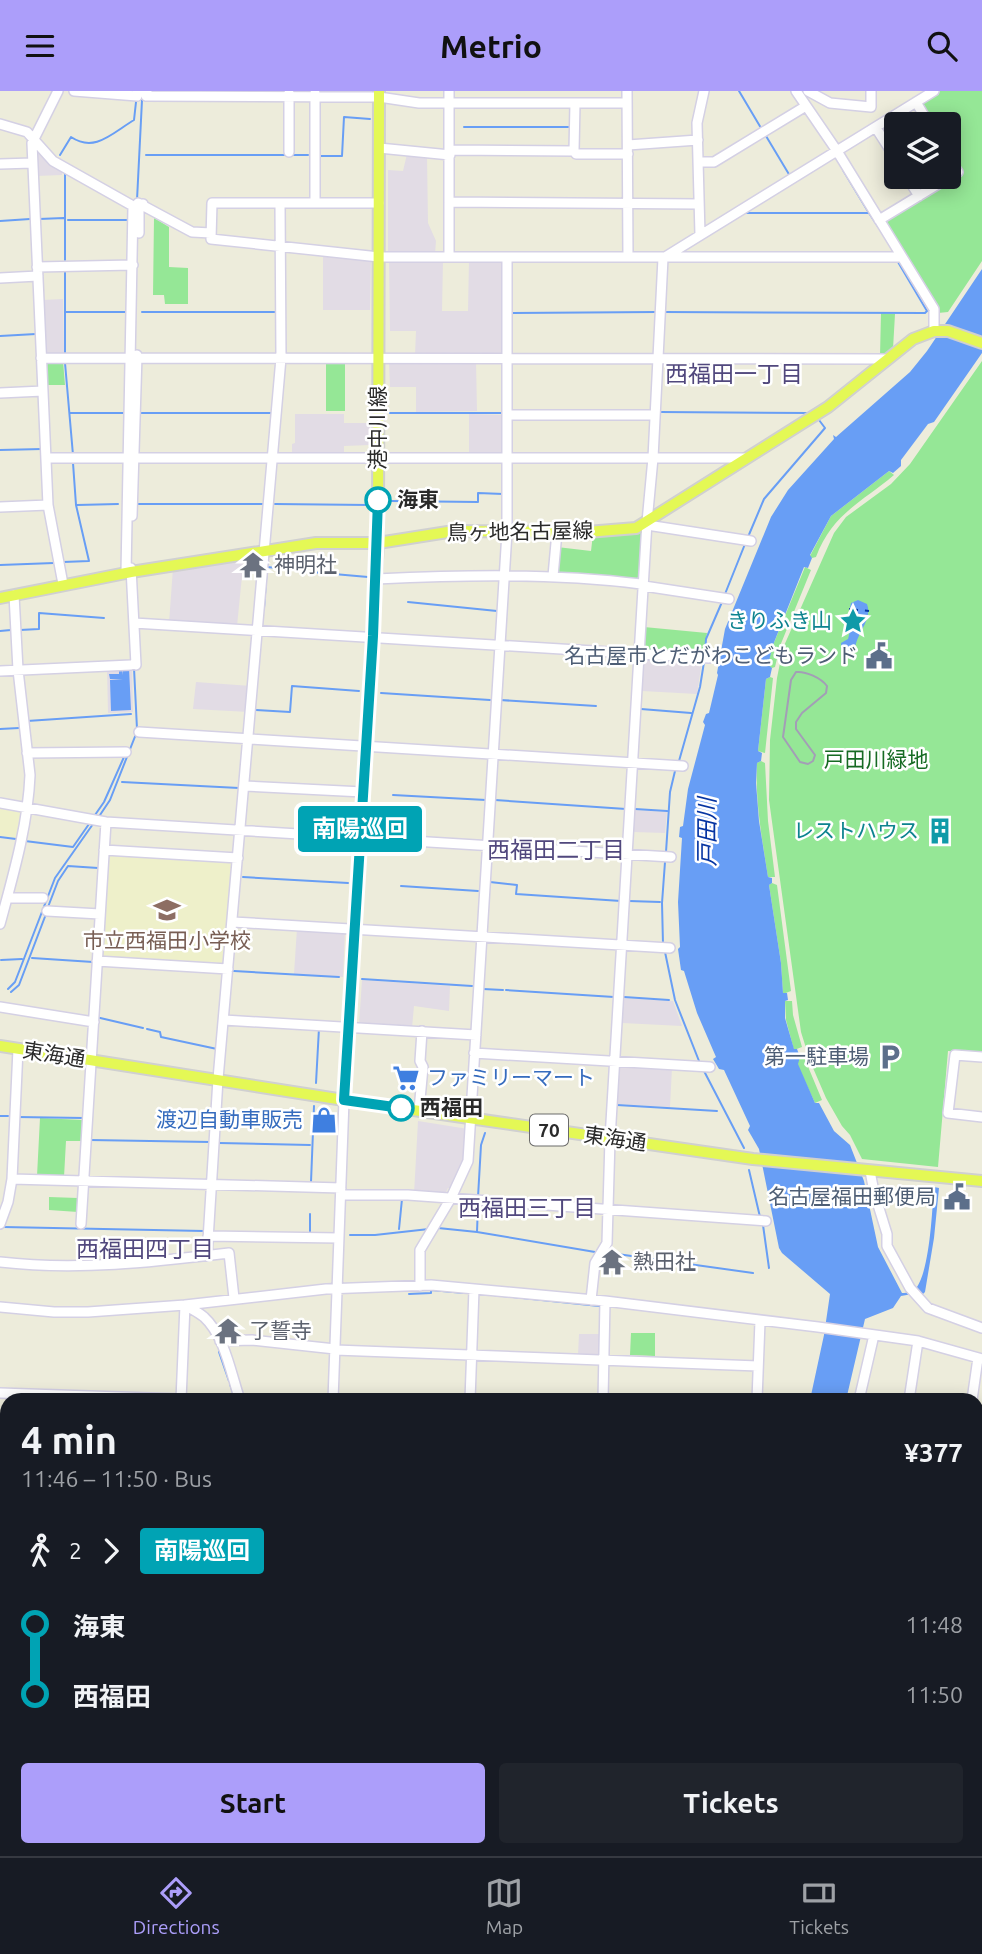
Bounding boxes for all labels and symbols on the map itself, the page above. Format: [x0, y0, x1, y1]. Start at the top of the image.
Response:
district label: 西福田一丁目 [665, 361, 803, 386]
street label: 港中川線 [365, 386, 389, 470]
marker: 海東 [365, 487, 391, 513]
place label: 海東 [397, 487, 439, 511]
street label: 鳥ヶ地名古屋線 [446, 518, 594, 544]
temple icon: 神明社 [238, 550, 268, 580]
place label: 神明社 [274, 552, 337, 576]
place icon: きりふき山 [838, 606, 868, 636]
place label: きりふき山 [727, 608, 832, 632]
public building icon: 名古屋市とだがわこどもランド [864, 641, 894, 671]
place label: 名古屋市とだがわこどもランド [564, 643, 858, 667]
park label: 戸田川緑地 [824, 747, 929, 771]
water label: 戸田川 [694, 795, 719, 867]
line badge: 南陽巡回 [311, 806, 409, 852]
building icon: レストハウス [925, 816, 955, 846]
place label: レストハウス [793, 818, 919, 842]
district label: 西福田二丁目 [487, 837, 625, 862]
school or university icon: 市立西福田小学校 [152, 895, 182, 925]
place label: 市立西福田小学校 [83, 928, 251, 952]
street label: 東海通 [21, 1037, 87, 1071]
parking icon: 第一駐車場 [875, 1042, 905, 1072]
place label: 第一駐車場 [764, 1044, 869, 1068]
supermarket icon: ファミリーマート [391, 1063, 421, 1093]
place label: ファミリーマート [427, 1065, 595, 1089]
marker: 西福田 [388, 1095, 414, 1121]
place label: 西福田 [420, 1095, 483, 1119]
shop icon: 渡辺自動車販売 [309, 1105, 339, 1135]
place label: 渡辺自動車販売 [156, 1107, 303, 1131]
road number: 70 [530, 1114, 568, 1145]
street label: 東海通 [582, 1122, 648, 1154]
public building icon: 名古屋福田郵便局 [942, 1182, 972, 1212]
place label: 名古屋福田郵便局 [768, 1184, 936, 1208]
district label: 西福田三丁目 [458, 1195, 596, 1220]
district label: 西福田四丁目 [76, 1236, 214, 1261]
temple icon: 熱田社 [597, 1247, 627, 1277]
place label: 熱田社 [633, 1249, 696, 1273]
temple icon: 了誓寺 [213, 1316, 243, 1346]
place label: 了誓寺 [249, 1318, 312, 1342]

